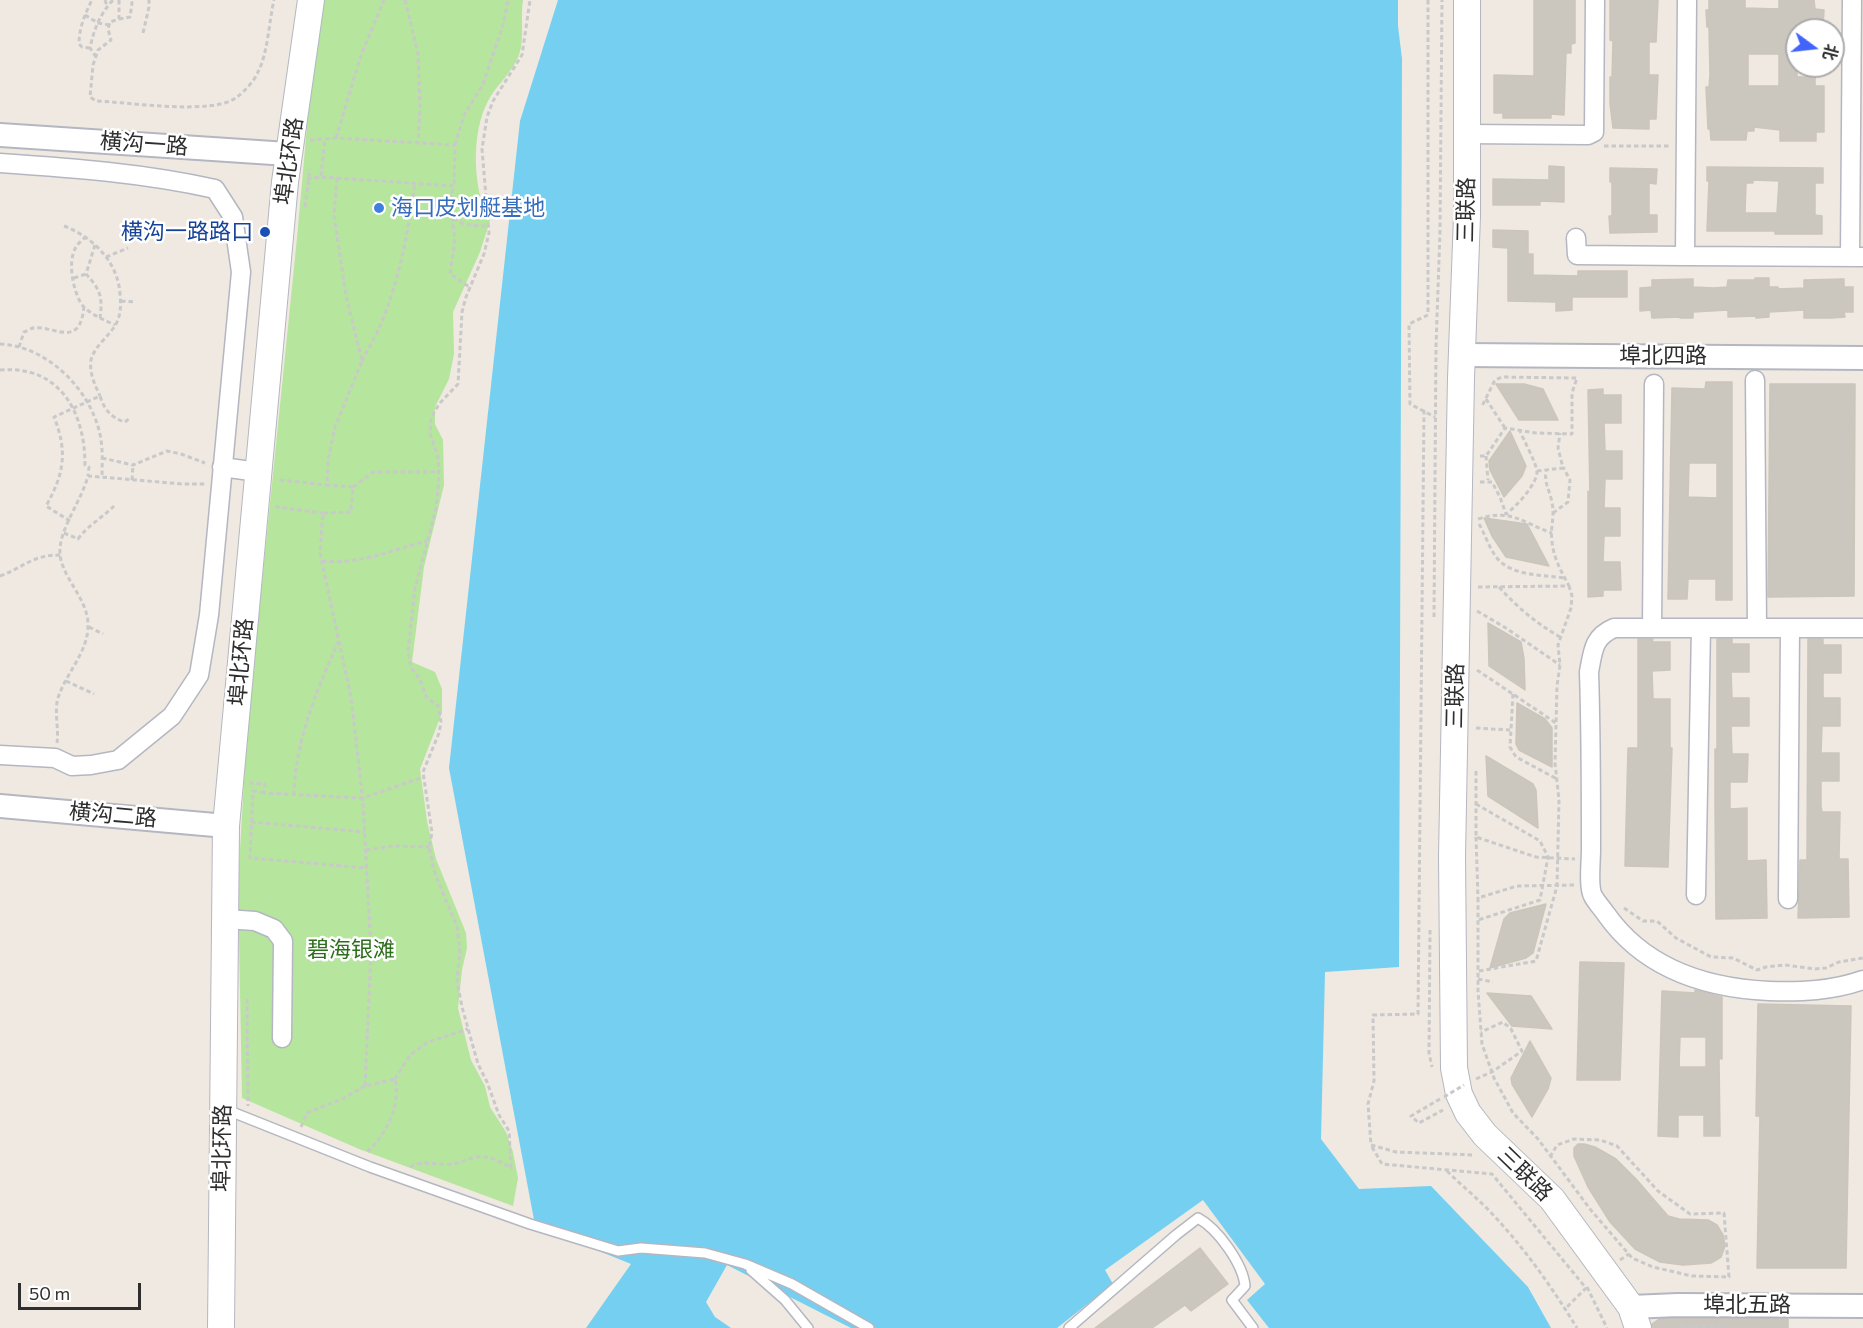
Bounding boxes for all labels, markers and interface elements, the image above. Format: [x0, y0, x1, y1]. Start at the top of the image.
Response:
north arrow [1785, 18, 1845, 78]
text: 北 [1820, 42, 1842, 62]
street label: 埠北环路 [270, 116, 308, 206]
street label: 横沟一路 [99, 128, 189, 160]
street label: 三联路 [1452, 177, 1480, 243]
place label: 海口皮划艇基地 [391, 195, 545, 221]
marker: 海口皮划艇基地 [372, 201, 386, 215]
place label: 横沟一路路口 [121, 219, 253, 245]
marker: 横沟一路路口 [258, 225, 272, 239]
street label: 埠北四路 [1619, 343, 1707, 369]
street label: 埠北环路 [224, 617, 258, 707]
street label: 三联路 [1441, 663, 1469, 729]
street label: 横沟二路 [68, 798, 158, 832]
park label: 碧海银滩 [307, 937, 395, 963]
street label: 埠北环路 [208, 1104, 236, 1192]
street label: 三联路 [1492, 1142, 1558, 1206]
scale bar [21, 1271, 144, 1309]
text: 50 m [29, 1282, 70, 1304]
street label: 埠北五路 [1703, 1292, 1791, 1318]

